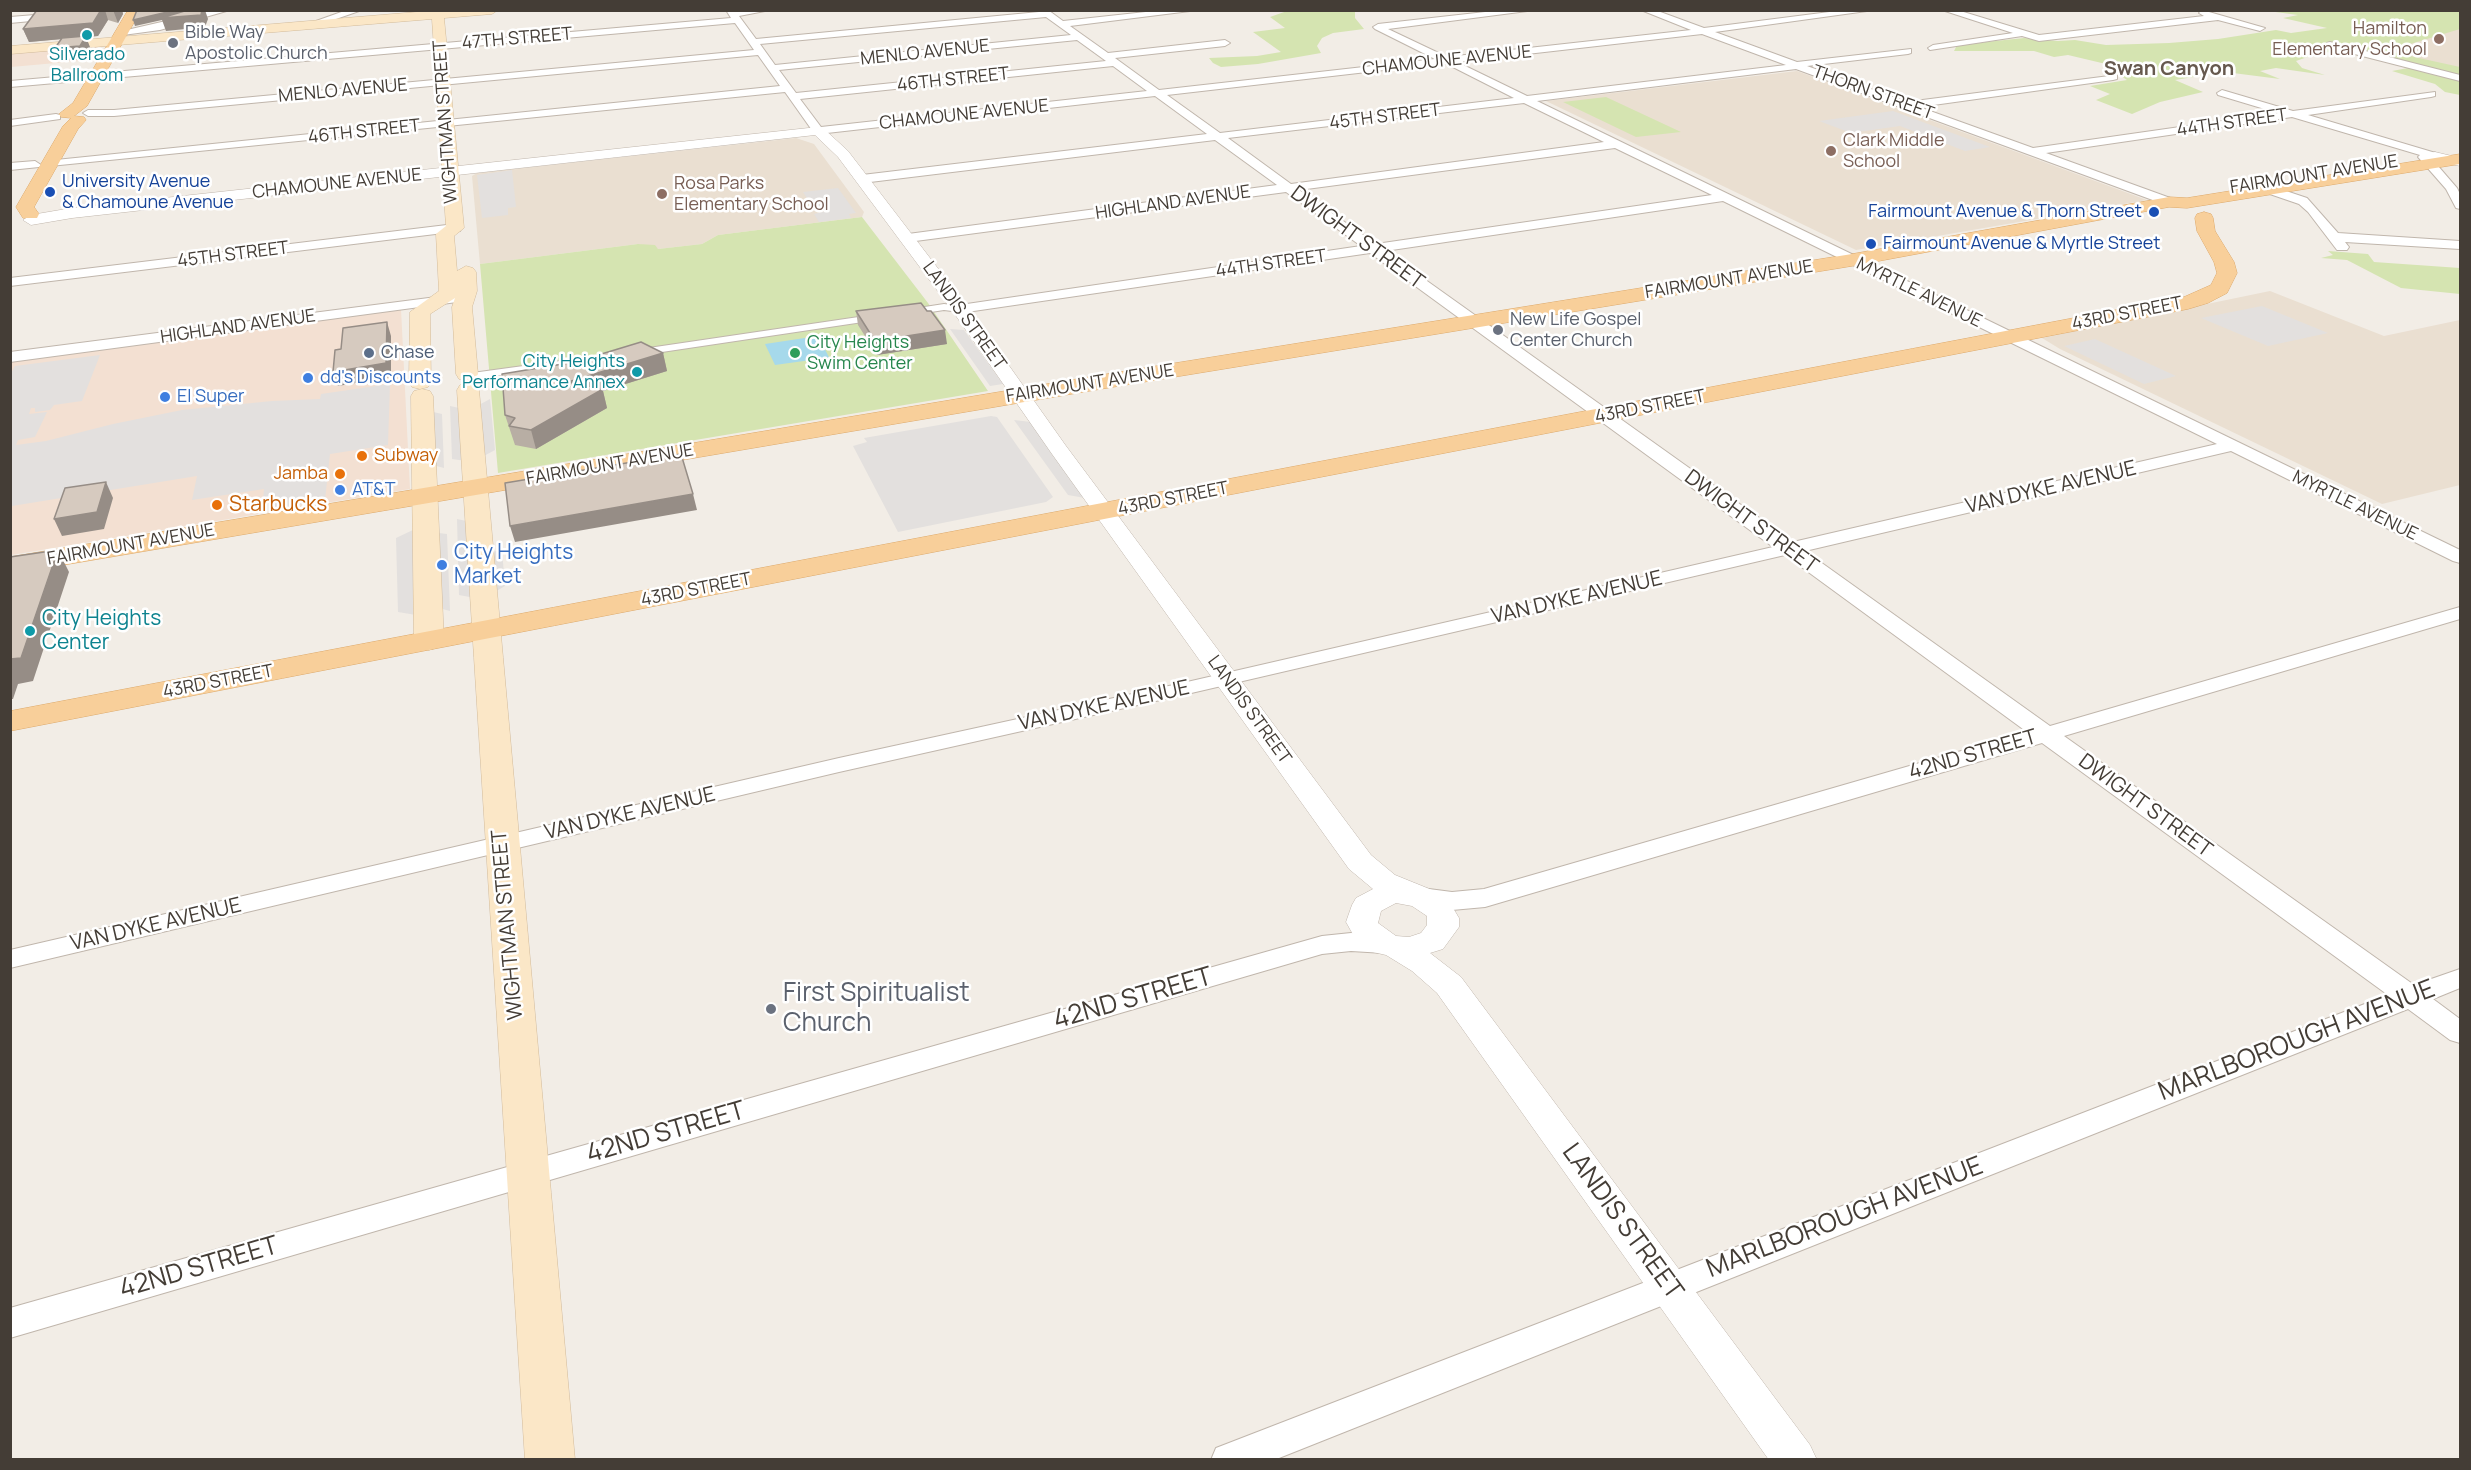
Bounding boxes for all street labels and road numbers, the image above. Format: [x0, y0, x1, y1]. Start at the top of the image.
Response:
street label: 47TH STREET [461, 23, 573, 55]
street label: MENLO AVENUE [859, 35, 991, 71]
street label: WIGHTMAN STREET [430, 40, 462, 204]
street label: CHAMOUNE AVENUE [1361, 41, 1533, 81]
street label: THORN STREET [1809, 61, 1937, 125]
street label: 46TH STREET [896, 63, 1010, 97]
street label: MENLO AVENUE [277, 75, 409, 107]
street label: CHAMOUNE AVENUE [878, 95, 1050, 135]
street label: 45TH STREET [1328, 99, 1442, 135]
street label: 44TH STREET [2175, 105, 2289, 141]
street label: 46TH STREET [307, 115, 421, 149]
street label: FAIRMOUNT AVENUE [2228, 151, 2400, 199]
street label: CHAMOUNE AVENUE [251, 164, 423, 204]
street label: HIGHLAND AVENUE [1094, 181, 1252, 225]
street label: DWIGHT STREET [1285, 181, 1429, 295]
street label: 45TH STREET [176, 237, 290, 273]
street label: 44TH STREET [1214, 246, 1328, 282]
street label: MYRTLE AVENUE [1853, 253, 1985, 333]
street label: FAIRMOUNT AVENUE [1643, 256, 1815, 304]
street label: LANDIS STREET [918, 258, 1010, 374]
street label: 43RD STREET [2070, 293, 2184, 335]
street label: HIGHLAND AVENUE [159, 305, 317, 349]
street label: FAIRMOUNT AVENUE [1004, 360, 1176, 408]
street label: 43RD STREET [1593, 386, 1707, 428]
street label: FAIRMOUNT AVENUE [525, 440, 695, 490]
street label: VAN DYKE AVENUE [1963, 456, 2139, 520]
street label: DWIGHT STREET [1679, 465, 1823, 579]
street label: MYRTLE AVENUE [2289, 466, 2421, 546]
street label: 43RD STREET [1116, 478, 1230, 520]
street label: FAIRMOUNT AVENUE [46, 520, 216, 570]
street label: VAN DYKE AVENUE [1489, 566, 1665, 630]
street label: 43RD STREET [639, 569, 753, 611]
street label: LANDIS STREET [1203, 652, 1295, 768]
street label: 43RD STREET [161, 661, 275, 703]
street label: VAN DYKE AVENUE [1016, 676, 1192, 736]
street label: 42ND STREET [1906, 725, 2040, 785]
street label: DWIGHT STREET [2073, 749, 2217, 863]
street label: VAN DYKE AVENUE [542, 782, 718, 846]
street label: WIGHTMAN STREET [487, 829, 529, 1021]
street label: VAN DYKE AVENUE [68, 893, 244, 957]
street label: 42ND STREET [1050, 961, 1216, 1037]
street label: MARLBOROUGH AVENUE [2154, 974, 2440, 1108]
street label: 42ND STREET [583, 1095, 749, 1171]
street label: LANDIS STREET [1555, 1138, 1689, 1306]
street label: MARLBOROUGH AVENUE [1702, 1151, 1988, 1285]
street label: 42ND STREET [116, 1230, 282, 1306]

